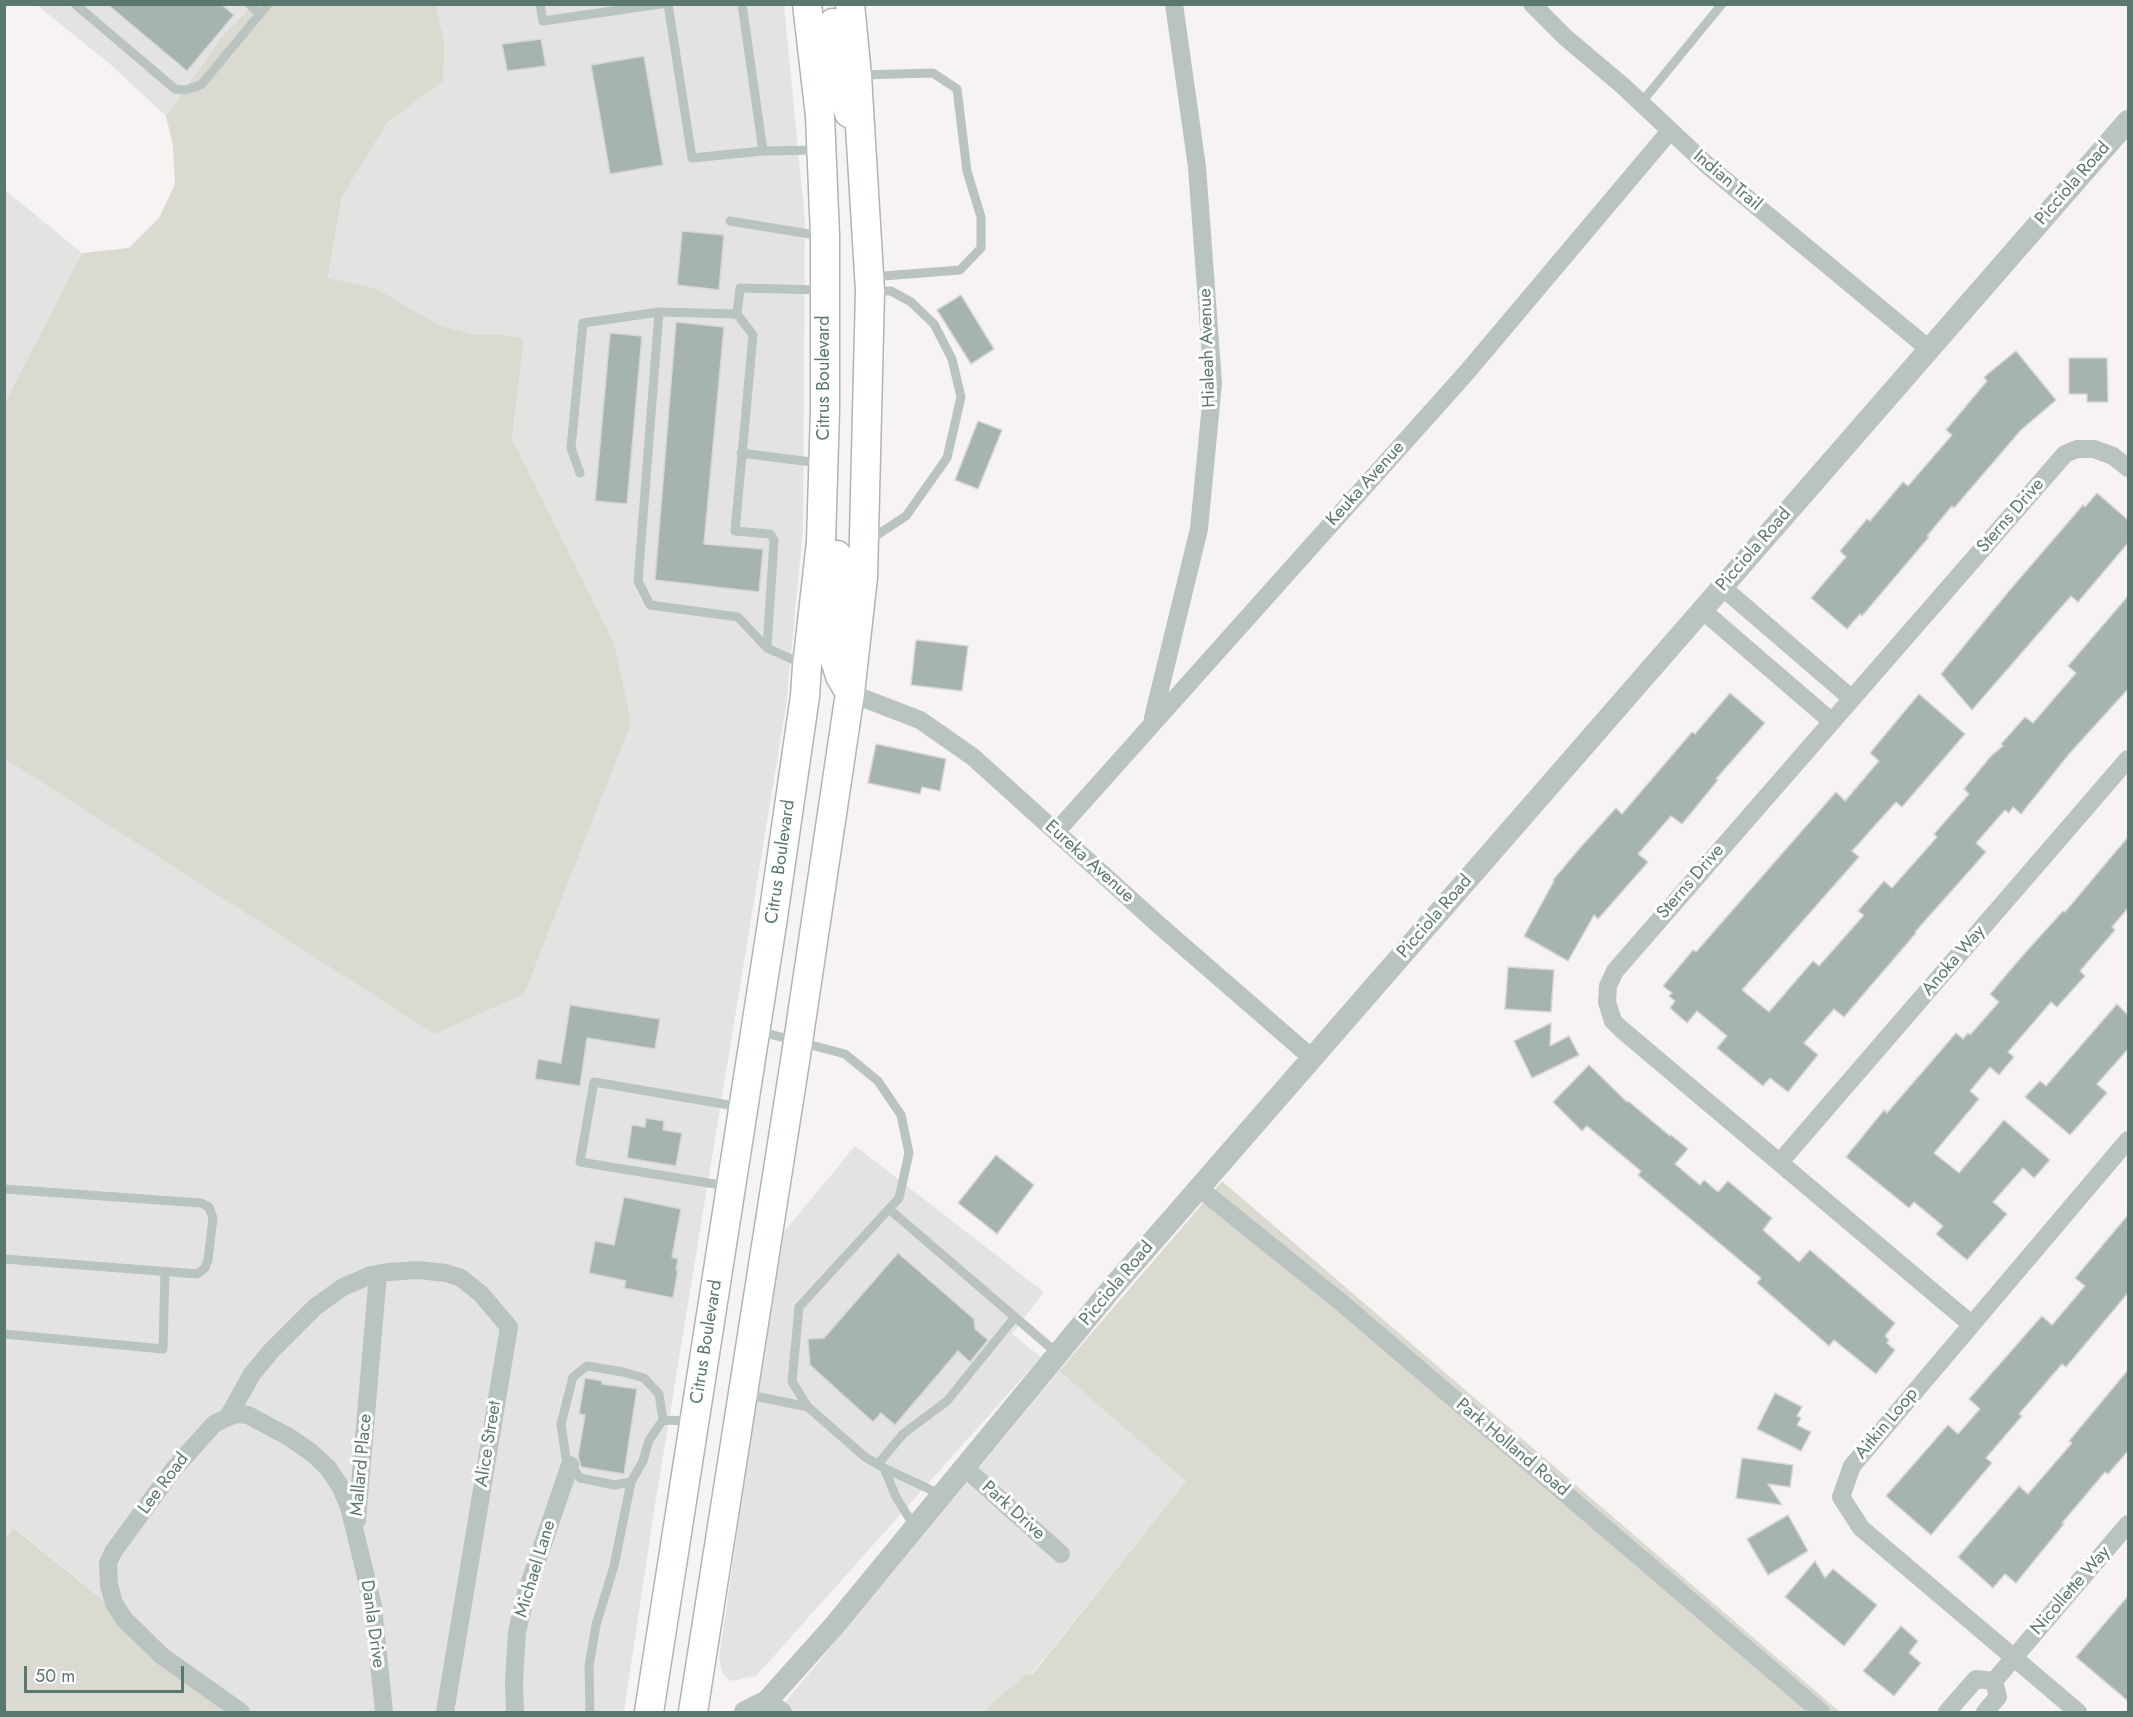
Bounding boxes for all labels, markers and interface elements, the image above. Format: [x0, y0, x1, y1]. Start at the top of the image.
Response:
street label: Picciola Road [2031, 138, 2115, 230]
street label: Indian Trail [1688, 146, 1766, 216]
street label: Hialeah Avenue [1195, 288, 1221, 408]
street label: Citrus Boulevard [814, 315, 836, 441]
street label: Keuka Avenue [1322, 437, 1410, 531]
street label: Sterns Drive [1973, 474, 2049, 558]
street label: Picciola Road [1712, 504, 1796, 596]
street label: Citrus Boulevard [762, 799, 800, 925]
street label: Eureka Avenue [1040, 816, 1138, 908]
street label: Sterns Drive [1653, 840, 1729, 924]
street label: Picciola Road [1393, 871, 1477, 963]
street label: Anoka Way [1918, 922, 1990, 1000]
street label: Picciola Road [1076, 1237, 1158, 1331]
street label: Citrus Boulevard [687, 1279, 727, 1405]
street label: Aitkin Loop [1851, 1384, 1923, 1464]
street label: Park Holland Road [1451, 1394, 1573, 1502]
street label: Alice Street [472, 1399, 506, 1489]
street label: Mallard Place [347, 1413, 377, 1517]
street label: Lee Road [134, 1449, 194, 1519]
street label: Park Drive [977, 1477, 1049, 1545]
street label: Michael Lane [511, 1518, 561, 1620]
street label: Nicollette Way [2027, 1542, 2115, 1640]
street label: Danla Drive [355, 1579, 389, 1669]
scale bar [27, 1654, 188, 1692]
text: 50 m [35, 1663, 75, 1689]

